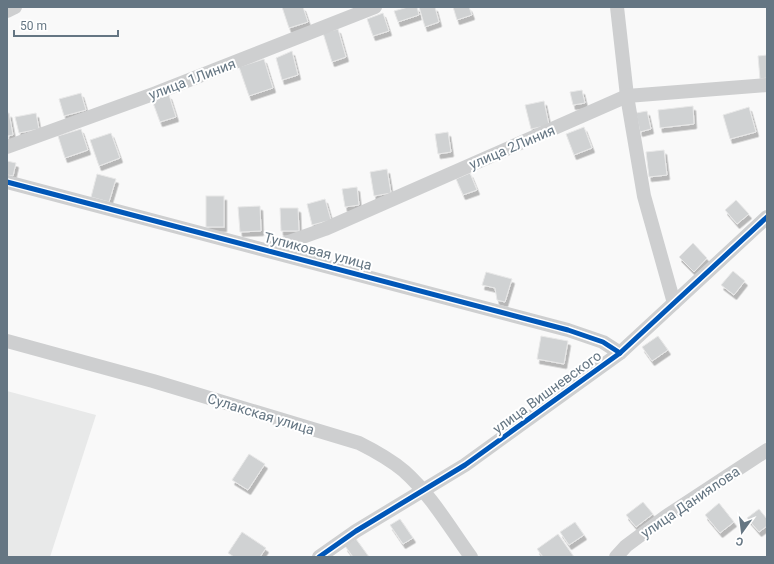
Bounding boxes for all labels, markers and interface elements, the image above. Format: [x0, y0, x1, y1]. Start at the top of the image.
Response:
scale bar [14, 12, 118, 38]
text: 50 m [20, 19, 47, 33]
street label: улица 1Линия [146, 55, 238, 103]
street label: улица 2Линия [467, 122, 557, 172]
street label: Тупиковая улица [262, 229, 374, 273]
street label: улица Вишневского [490, 347, 604, 437]
street label: Сулакская улица [206, 390, 316, 438]
street label: улица Даниялова [638, 463, 742, 541]
north arrow [722, 512, 762, 552]
text: С [735, 534, 745, 548]

